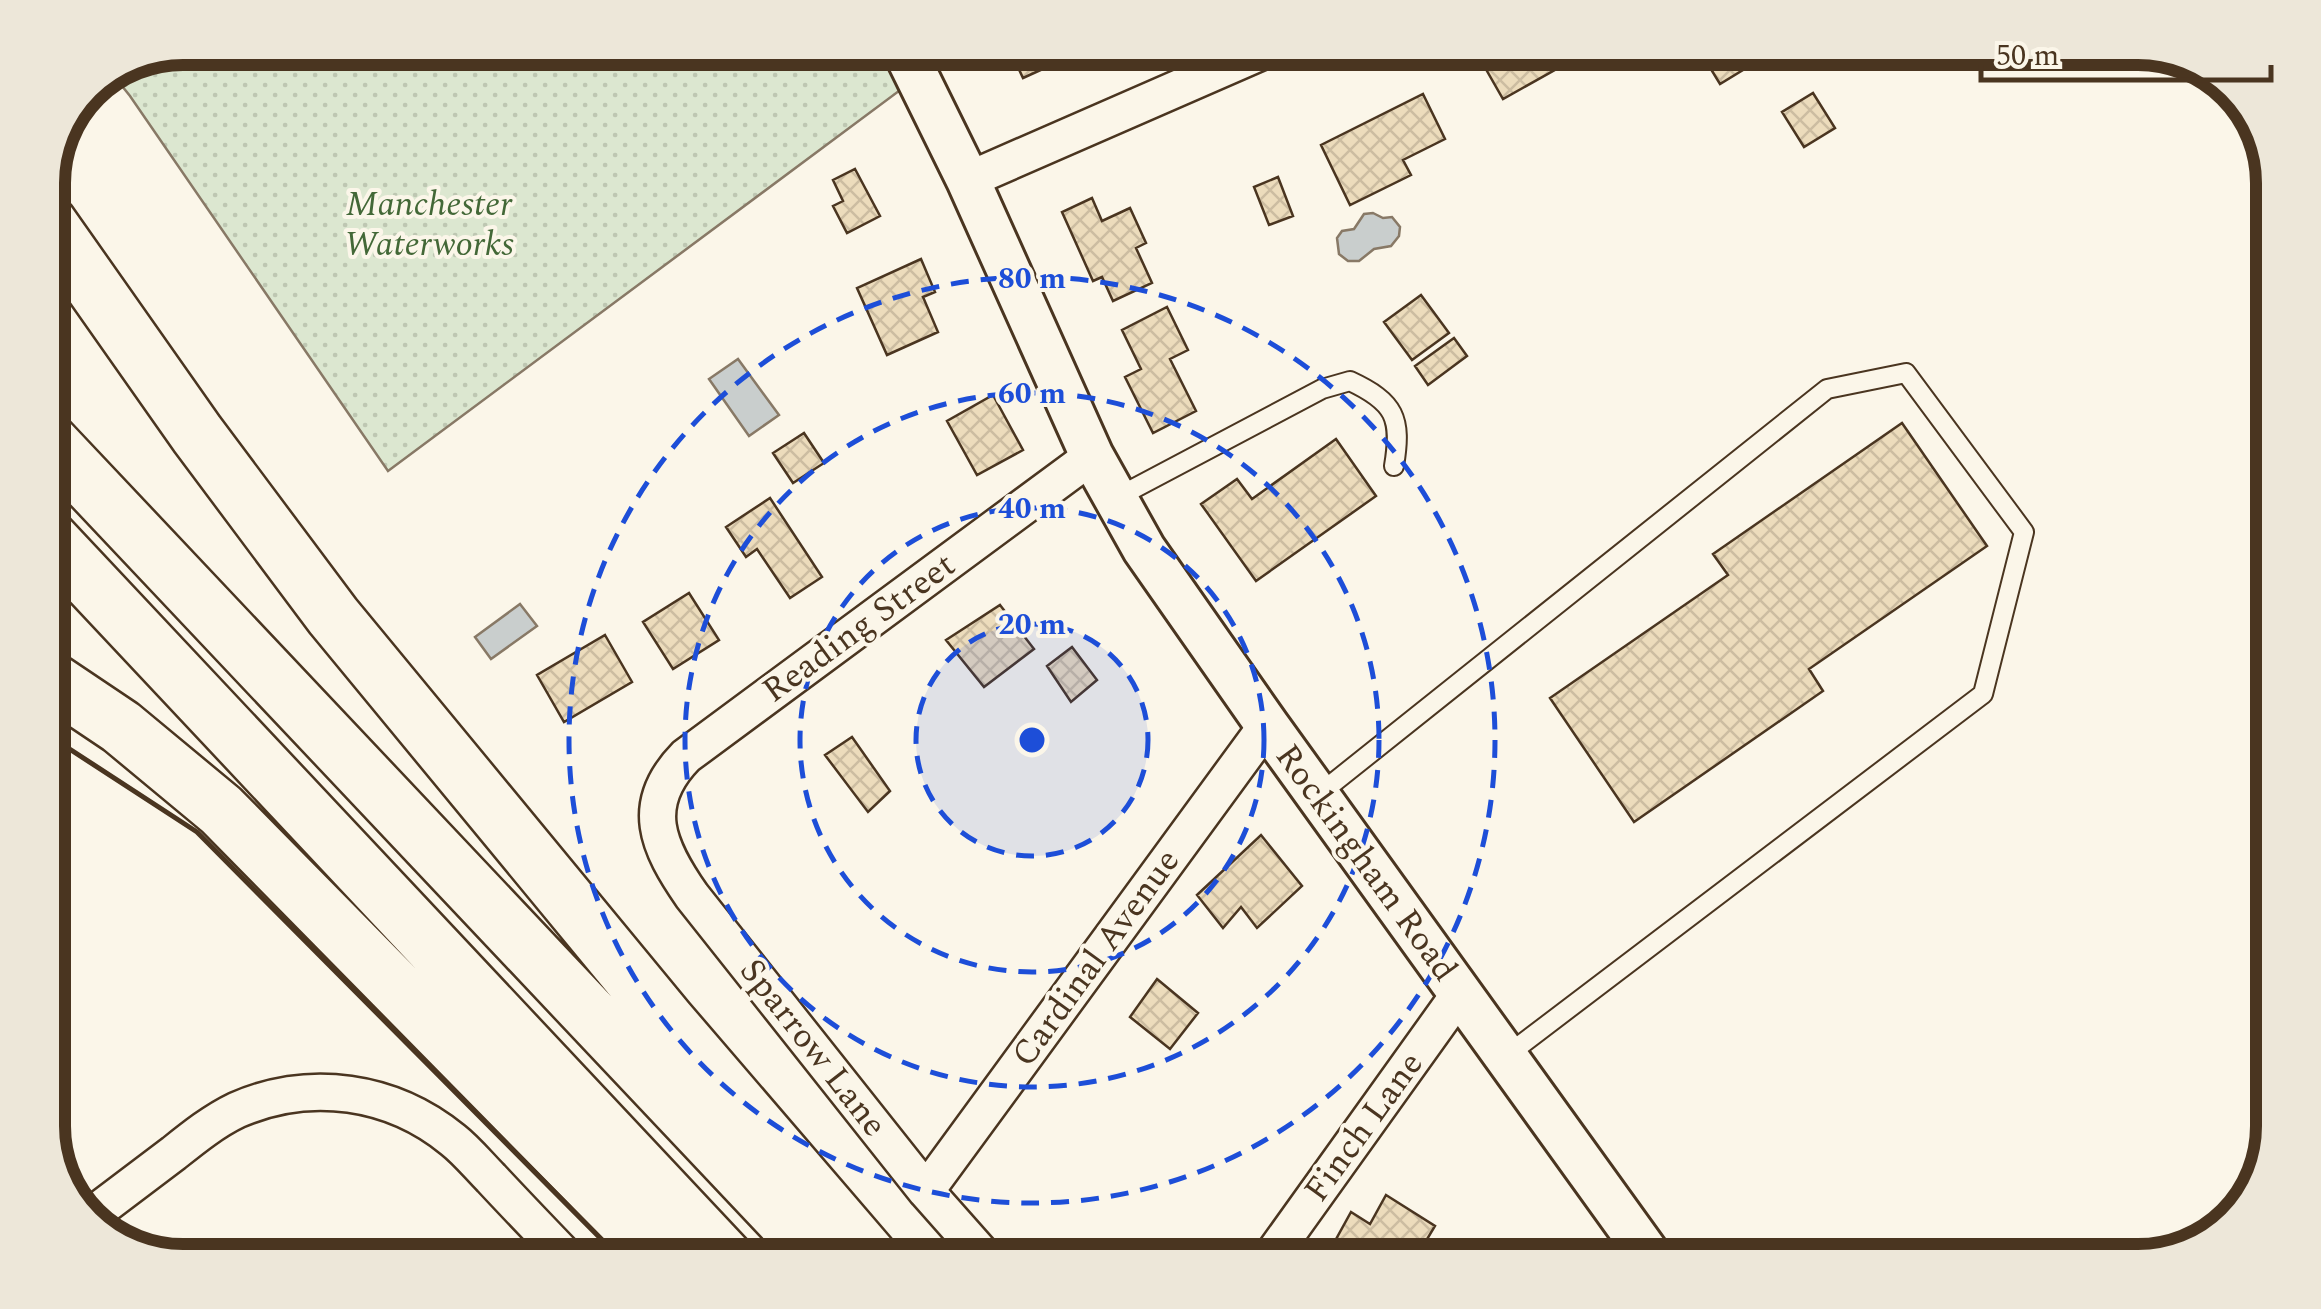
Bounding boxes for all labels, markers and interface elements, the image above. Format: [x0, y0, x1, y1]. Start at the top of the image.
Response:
scale bar [1981, 20, 2271, 82]
text: 50 m [1996, 33, 2059, 79]
park label: Manchester Waterworks [344, 178, 514, 271]
text: 80 m [998, 256, 1066, 302]
text: 60 m [998, 371, 1066, 417]
text: 40 m [998, 486, 1066, 532]
street label: Reading Street [751, 540, 967, 716]
text: 20 m [998, 602, 1066, 648]
centre of rings [1014, 722, 1050, 758]
street label: Rockingham Road [1261, 733, 1471, 993]
street label: Cardinal Avenue [999, 838, 1193, 1078]
street label: Sparrow Lane [726, 947, 900, 1149]
street label: Finch Lane [1291, 1041, 1437, 1213]

